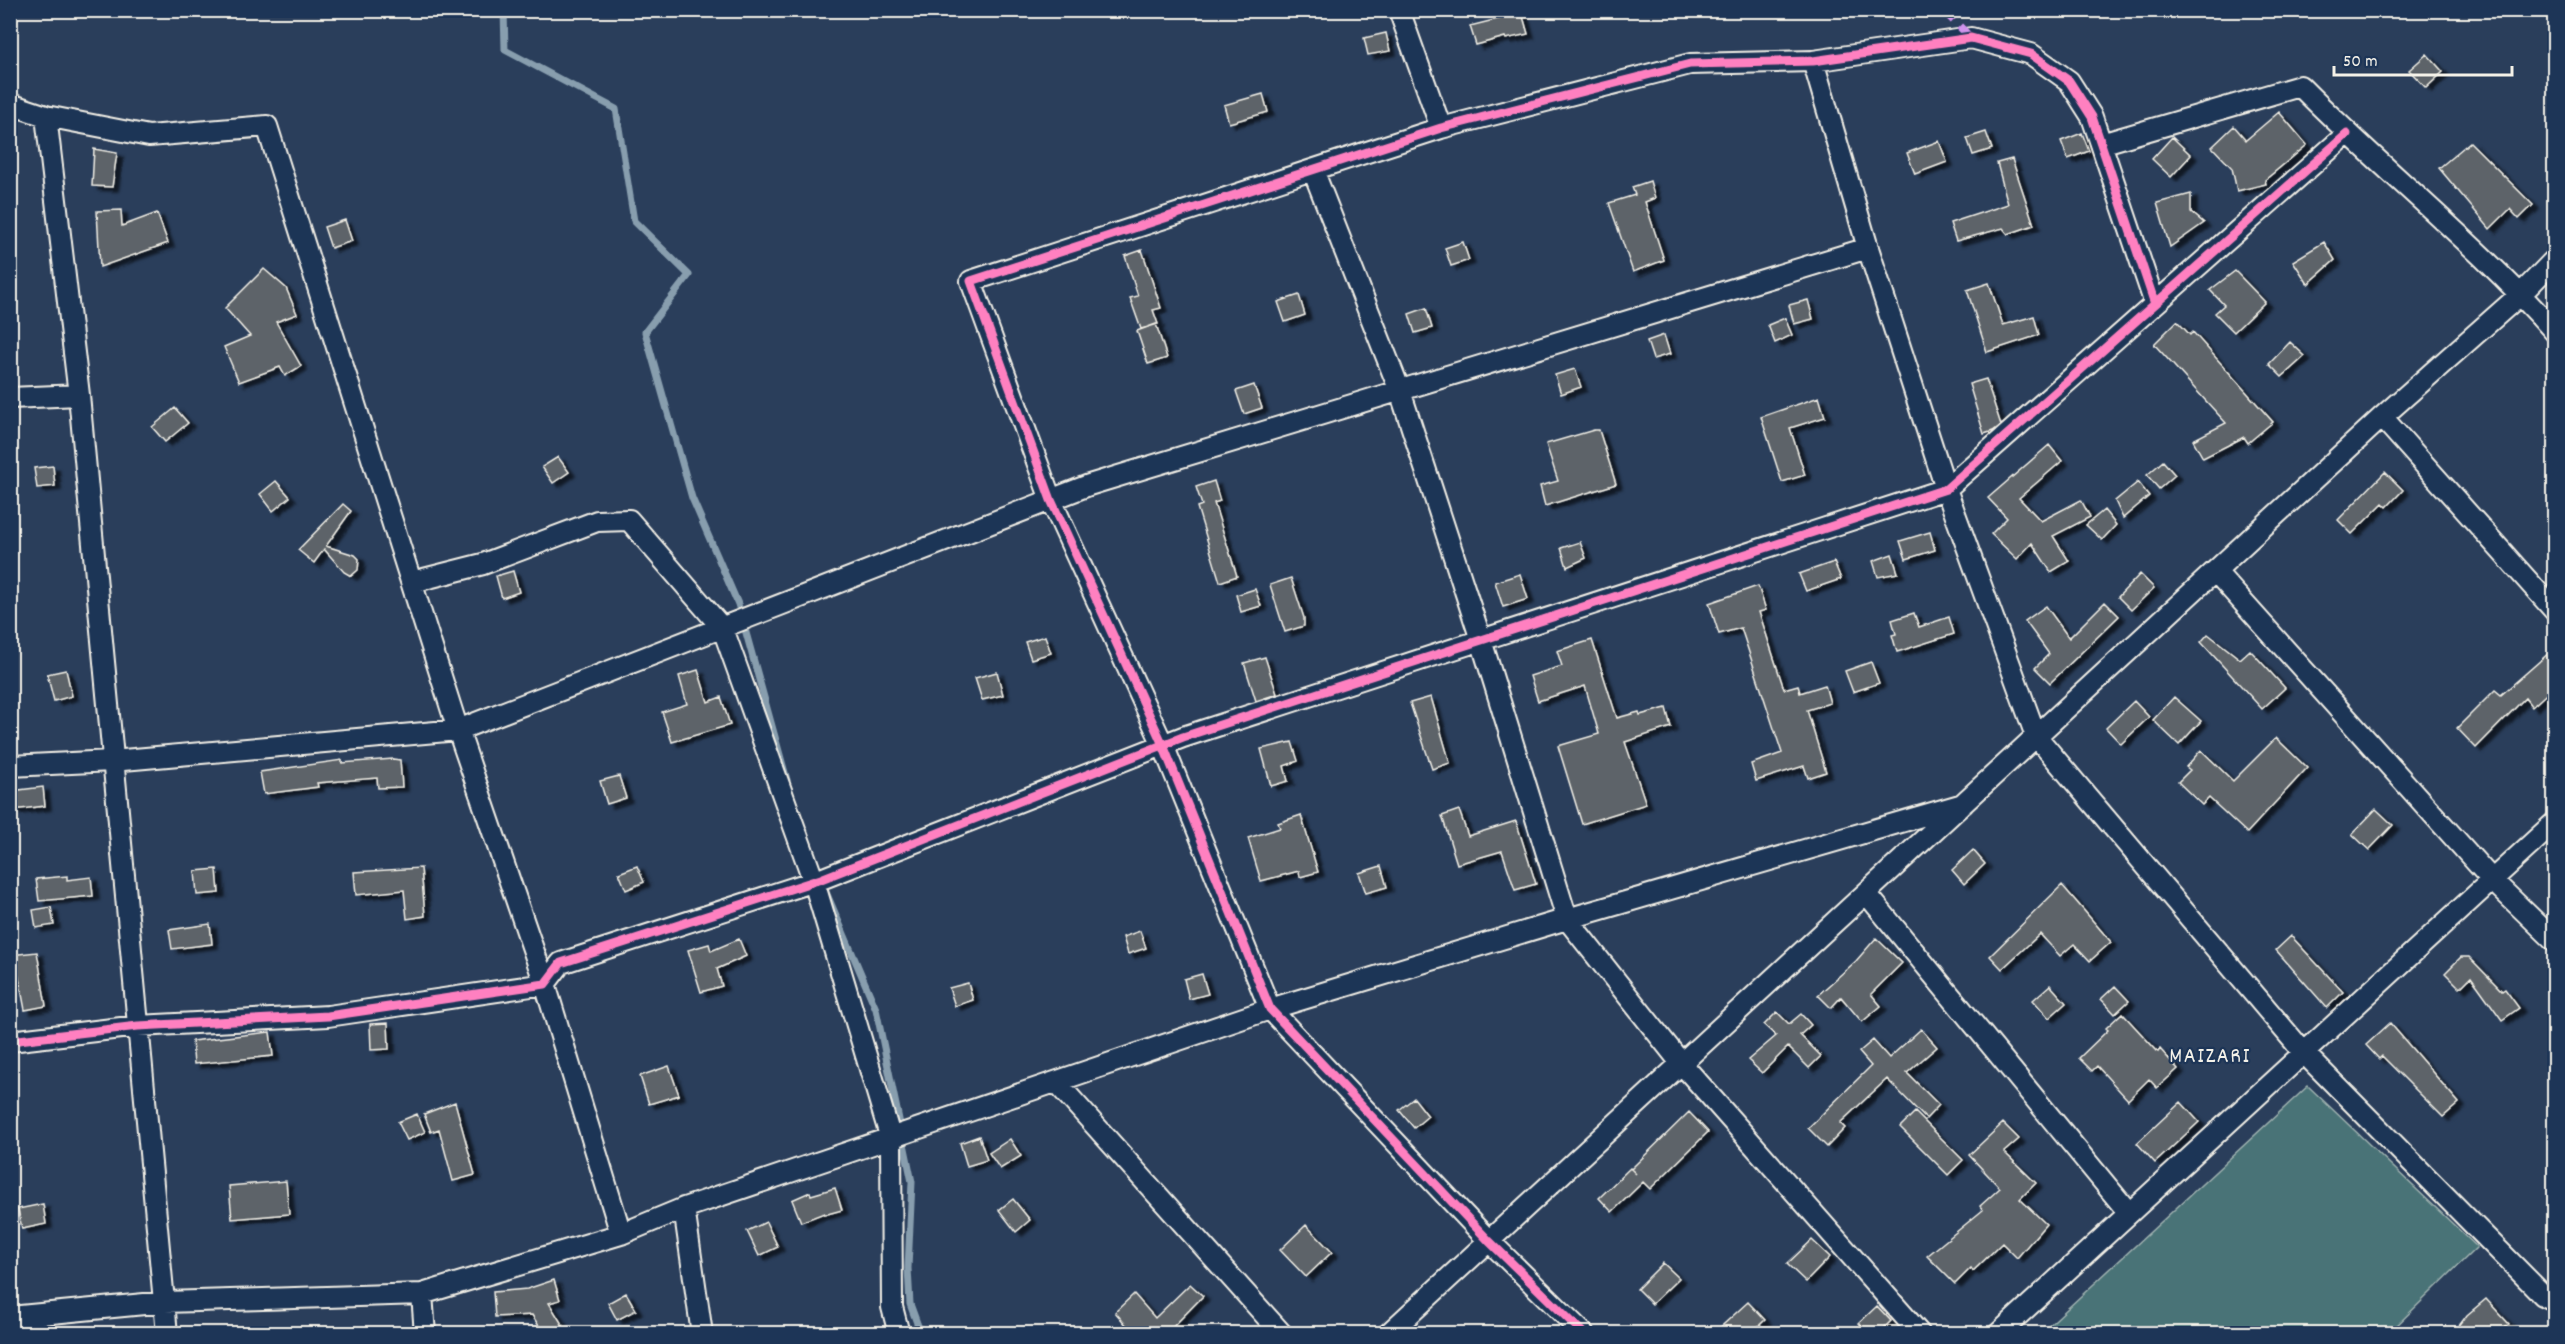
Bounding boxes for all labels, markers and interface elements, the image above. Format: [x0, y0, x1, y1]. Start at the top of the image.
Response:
scale bar [2334, 39, 2512, 77]
text: 50 m [2343, 50, 2378, 75]
district label: MAIZARI [2169, 1042, 2251, 1073]

